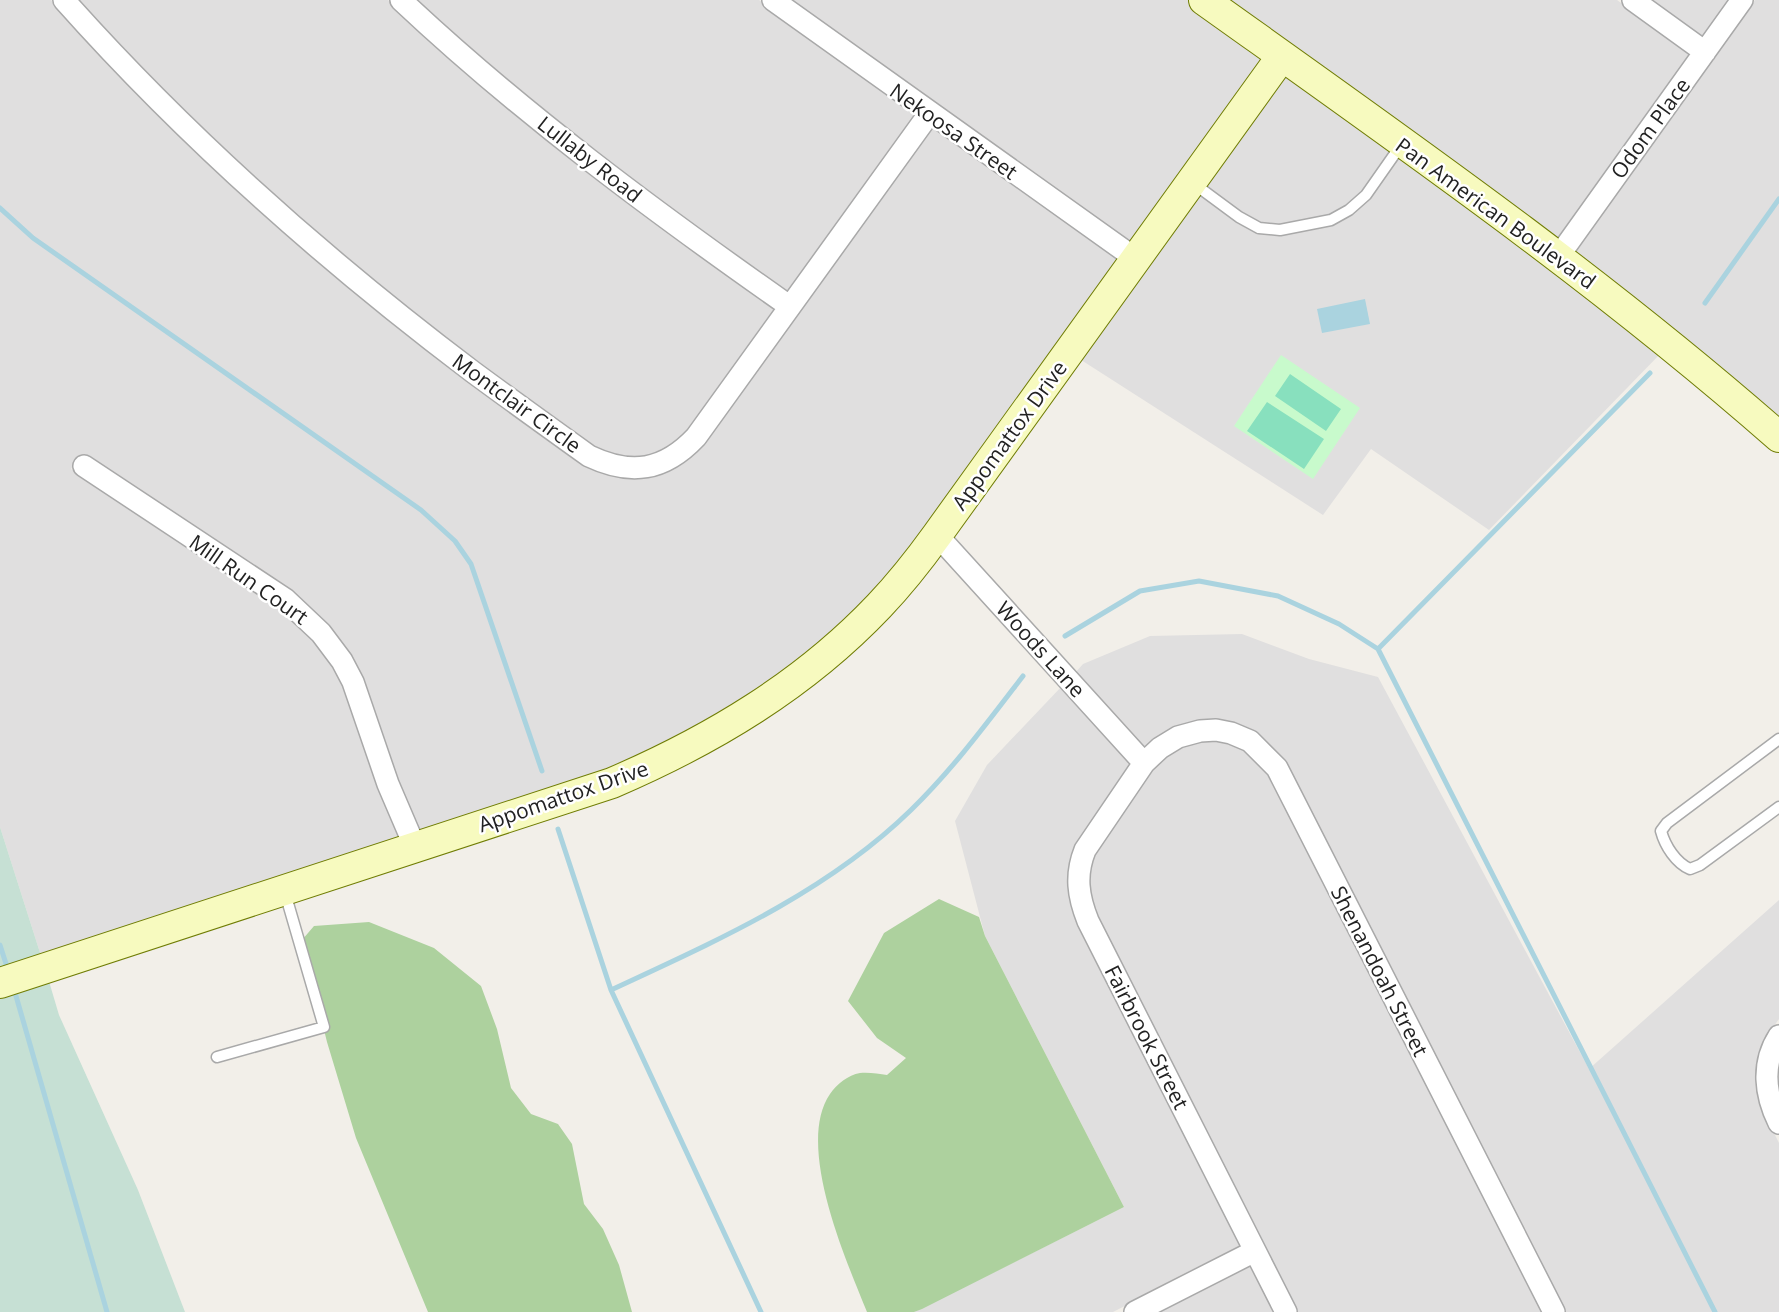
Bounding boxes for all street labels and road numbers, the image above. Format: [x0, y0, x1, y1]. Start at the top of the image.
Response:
street label: Odom Place [1604, 72, 1696, 184]
street label: Nekoosa Street [885, 77, 1023, 185]
street label: Lullaby Road [532, 109, 648, 209]
street label: Pan American Boulevard [1390, 131, 1602, 295]
street label: Montclair Circle [447, 347, 587, 459]
street label: Appomattox Drive [945, 355, 1073, 515]
street label: Mill Run Court [184, 528, 314, 630]
street label: Woods Lane [990, 595, 1092, 703]
street label: Appomattox Drive [474, 754, 652, 838]
street label: Shenandoah Street [1325, 881, 1435, 1061]
street label: Fairbrook Street [1099, 960, 1195, 1114]

